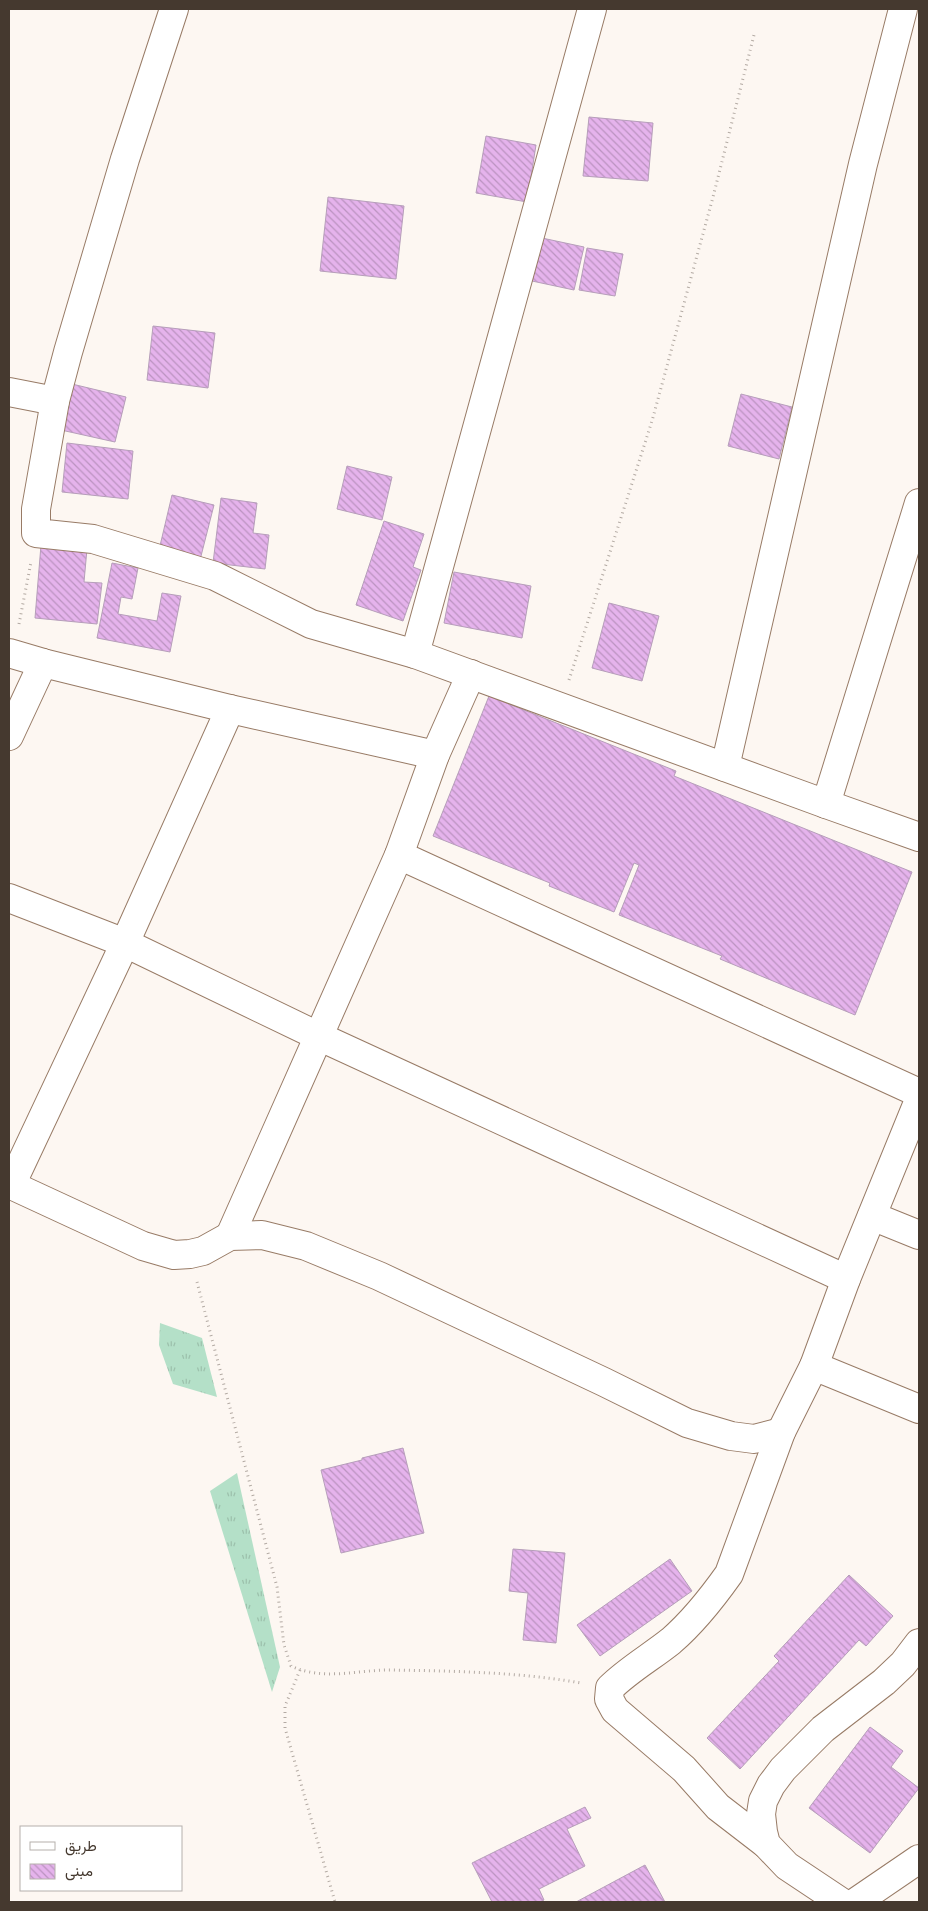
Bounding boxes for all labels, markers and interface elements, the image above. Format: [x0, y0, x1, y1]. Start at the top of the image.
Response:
legend [20, 1826, 182, 1891]
text: طريق [65, 1837, 97, 1856]
text: مبنى [65, 1862, 93, 1881]

